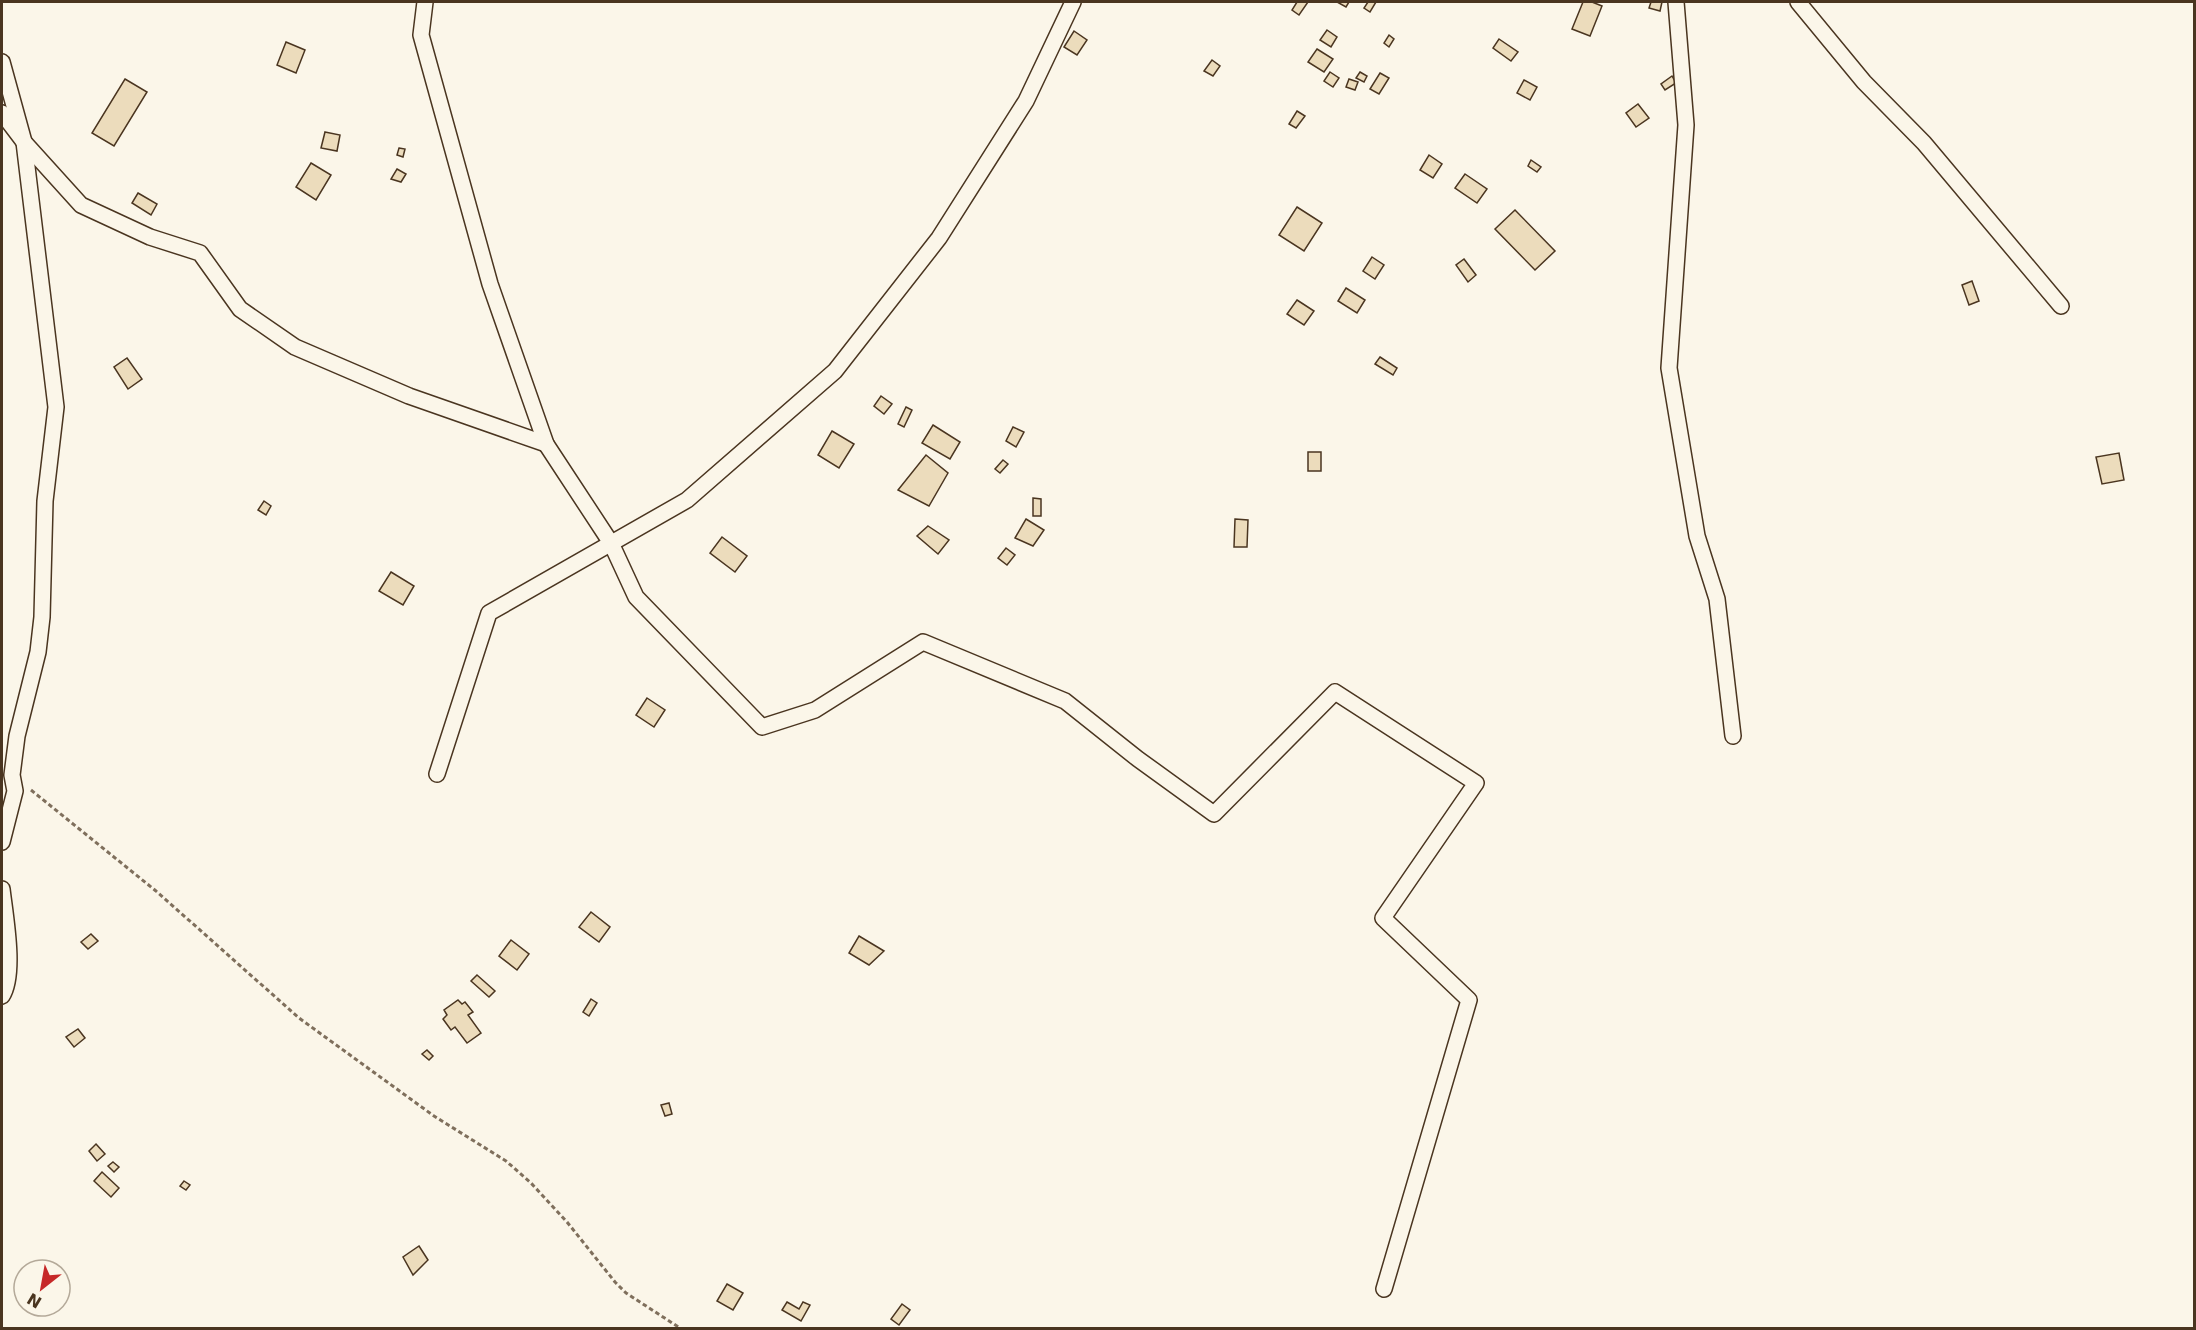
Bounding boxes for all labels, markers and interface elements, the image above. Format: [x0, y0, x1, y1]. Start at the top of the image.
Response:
north arrow [12, 1258, 72, 1318]
text: N [24, 1289, 45, 1312]

